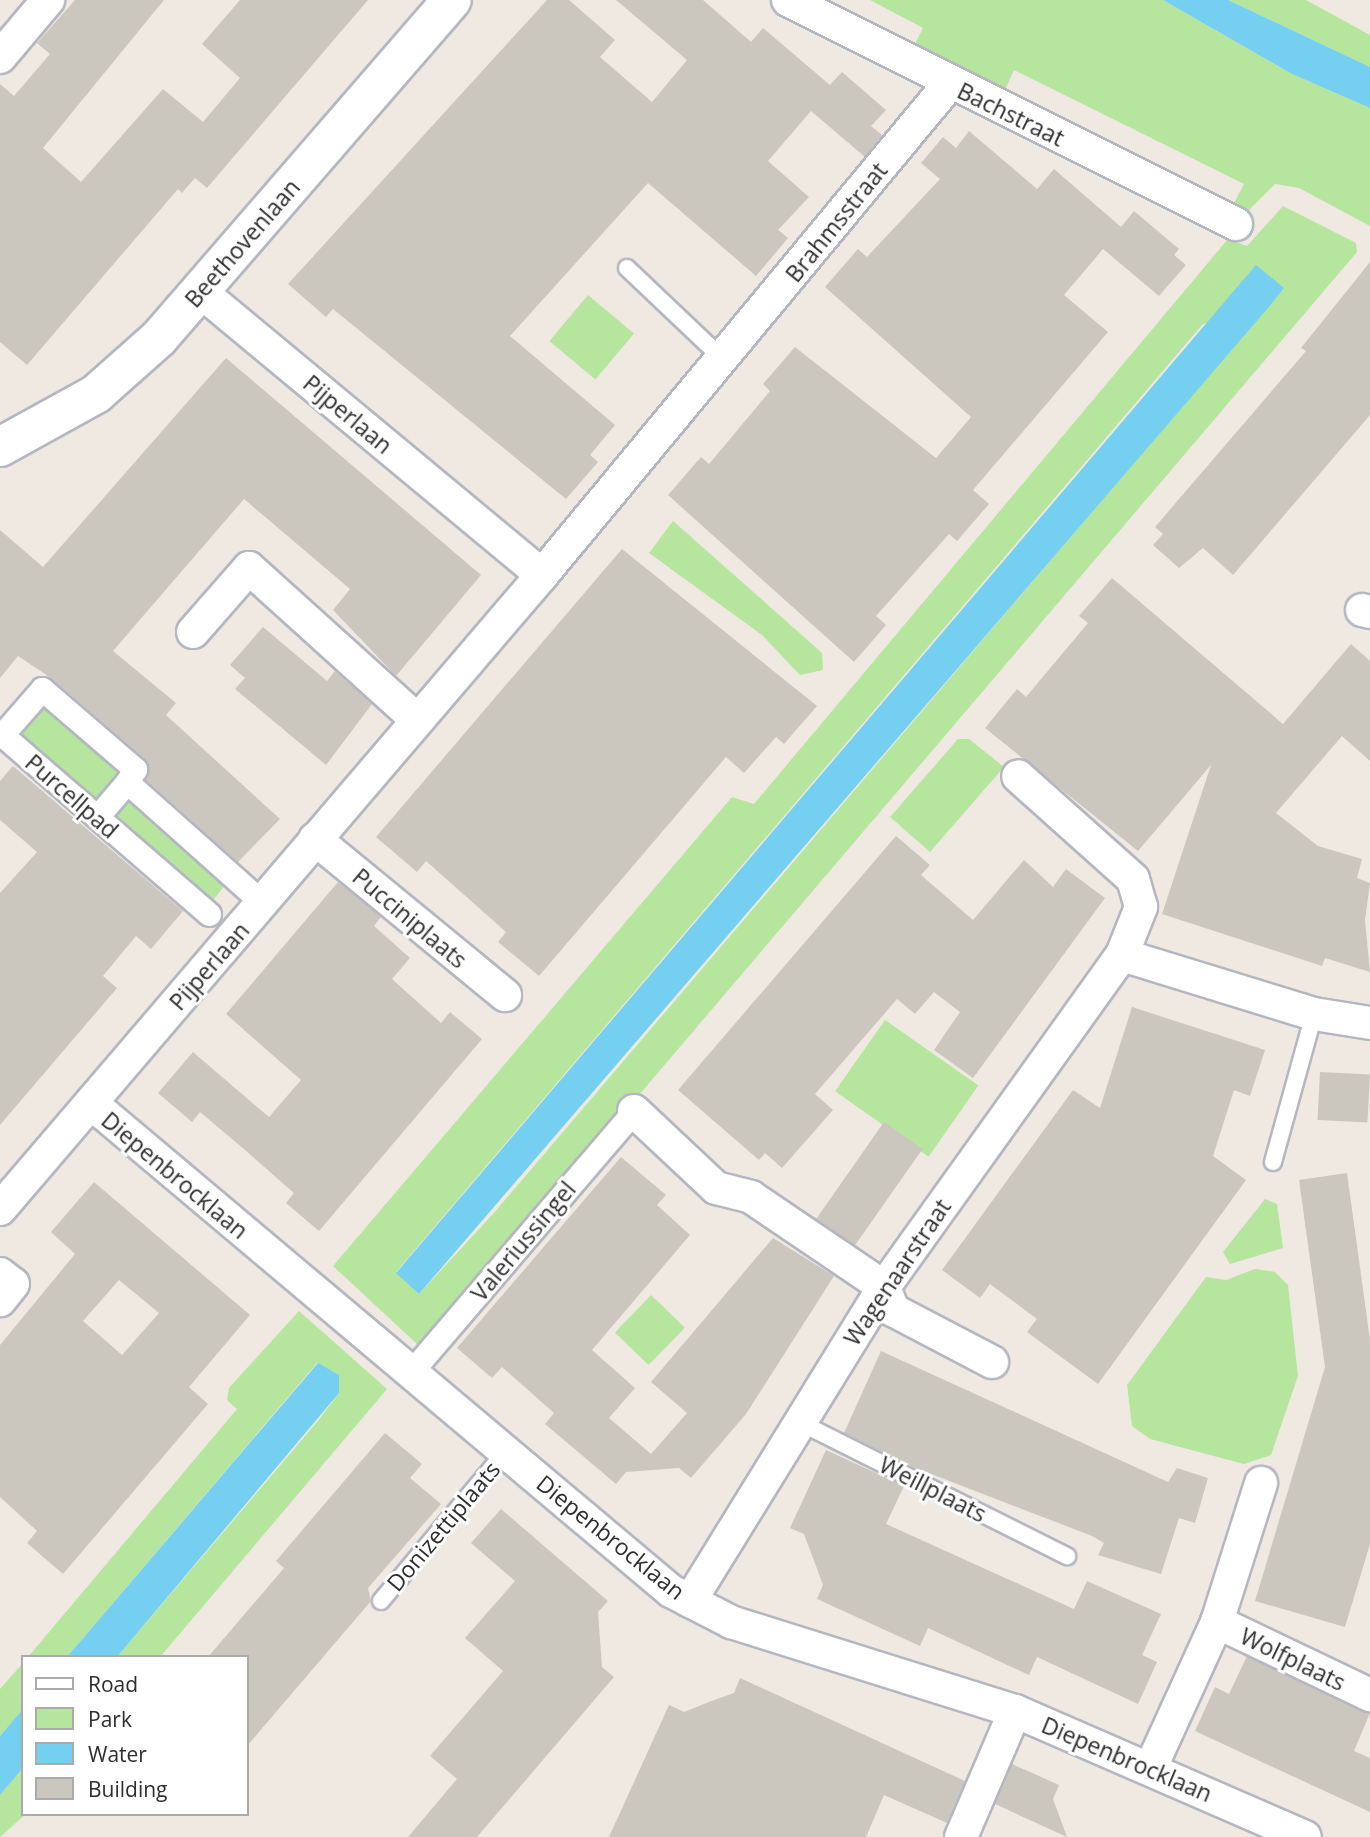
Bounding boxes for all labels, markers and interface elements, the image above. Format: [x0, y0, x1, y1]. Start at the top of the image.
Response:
street label: Bachstraat [953, 76, 1069, 152]
street label: Brahmsstraat [779, 157, 893, 287]
street label: Beethovenlaan [179, 173, 305, 313]
street label: Pijperlaan [298, 369, 398, 459]
street label: Purcellpad [20, 748, 124, 844]
street label: Pucciniplaats [347, 862, 473, 974]
street label: Pijperlaan [163, 916, 255, 1016]
street label: Diepenbrocklaan [96, 1106, 254, 1244]
street label: Valeriussingel [465, 1176, 581, 1306]
street label: Wagenaarstraat [838, 1193, 956, 1351]
street label: Weillplaats [875, 1450, 991, 1528]
street label: Donizettiplaats [381, 1455, 505, 1597]
street label: Diepenbrocklaan [531, 1469, 691, 1605]
street label: Wolfplaats [1236, 1622, 1350, 1696]
legend [21, 1655, 248, 1816]
text: Road [88, 1670, 138, 1698]
text: Park [88, 1705, 132, 1733]
street label: Diepenbrocklaan [1038, 1711, 1216, 1807]
text: Water [88, 1740, 147, 1768]
text: Building [88, 1775, 167, 1803]

